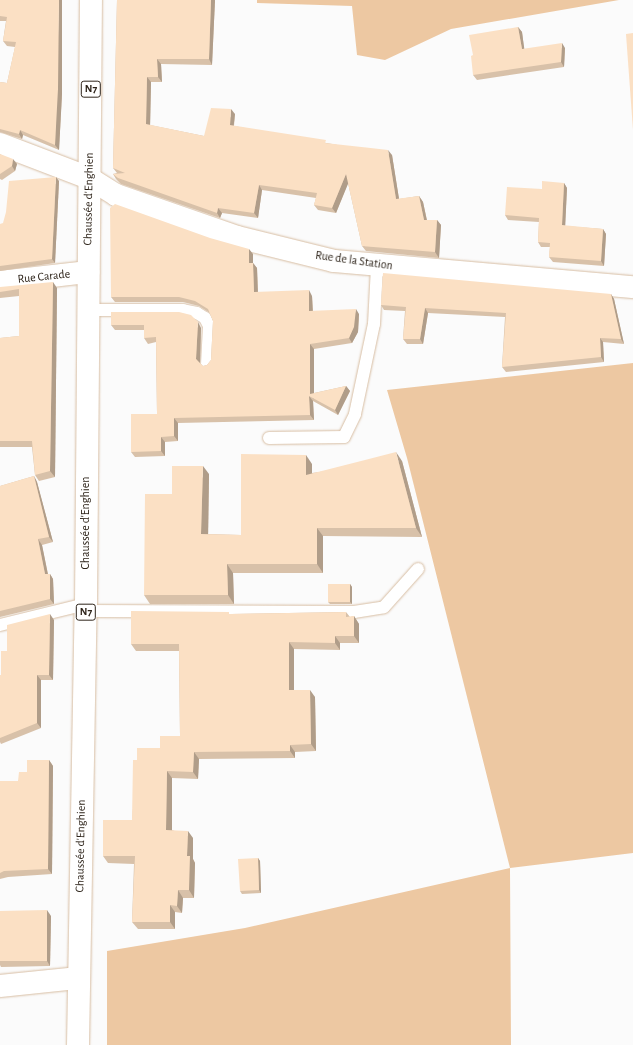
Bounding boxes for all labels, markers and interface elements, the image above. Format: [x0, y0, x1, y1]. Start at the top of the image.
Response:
road number: N7 [80, 80, 102, 98]
street label: Chaussée d'Enghien [81, 152, 97, 246]
street label: Rue de la Station [314, 248, 394, 274]
street label: Rue Carade [17, 267, 71, 287]
street label: Chaussée d'Enghien [79, 477, 93, 569]
road number: N7 [75, 603, 97, 621]
street label: Chaussée d'Enghien [73, 799, 89, 893]

